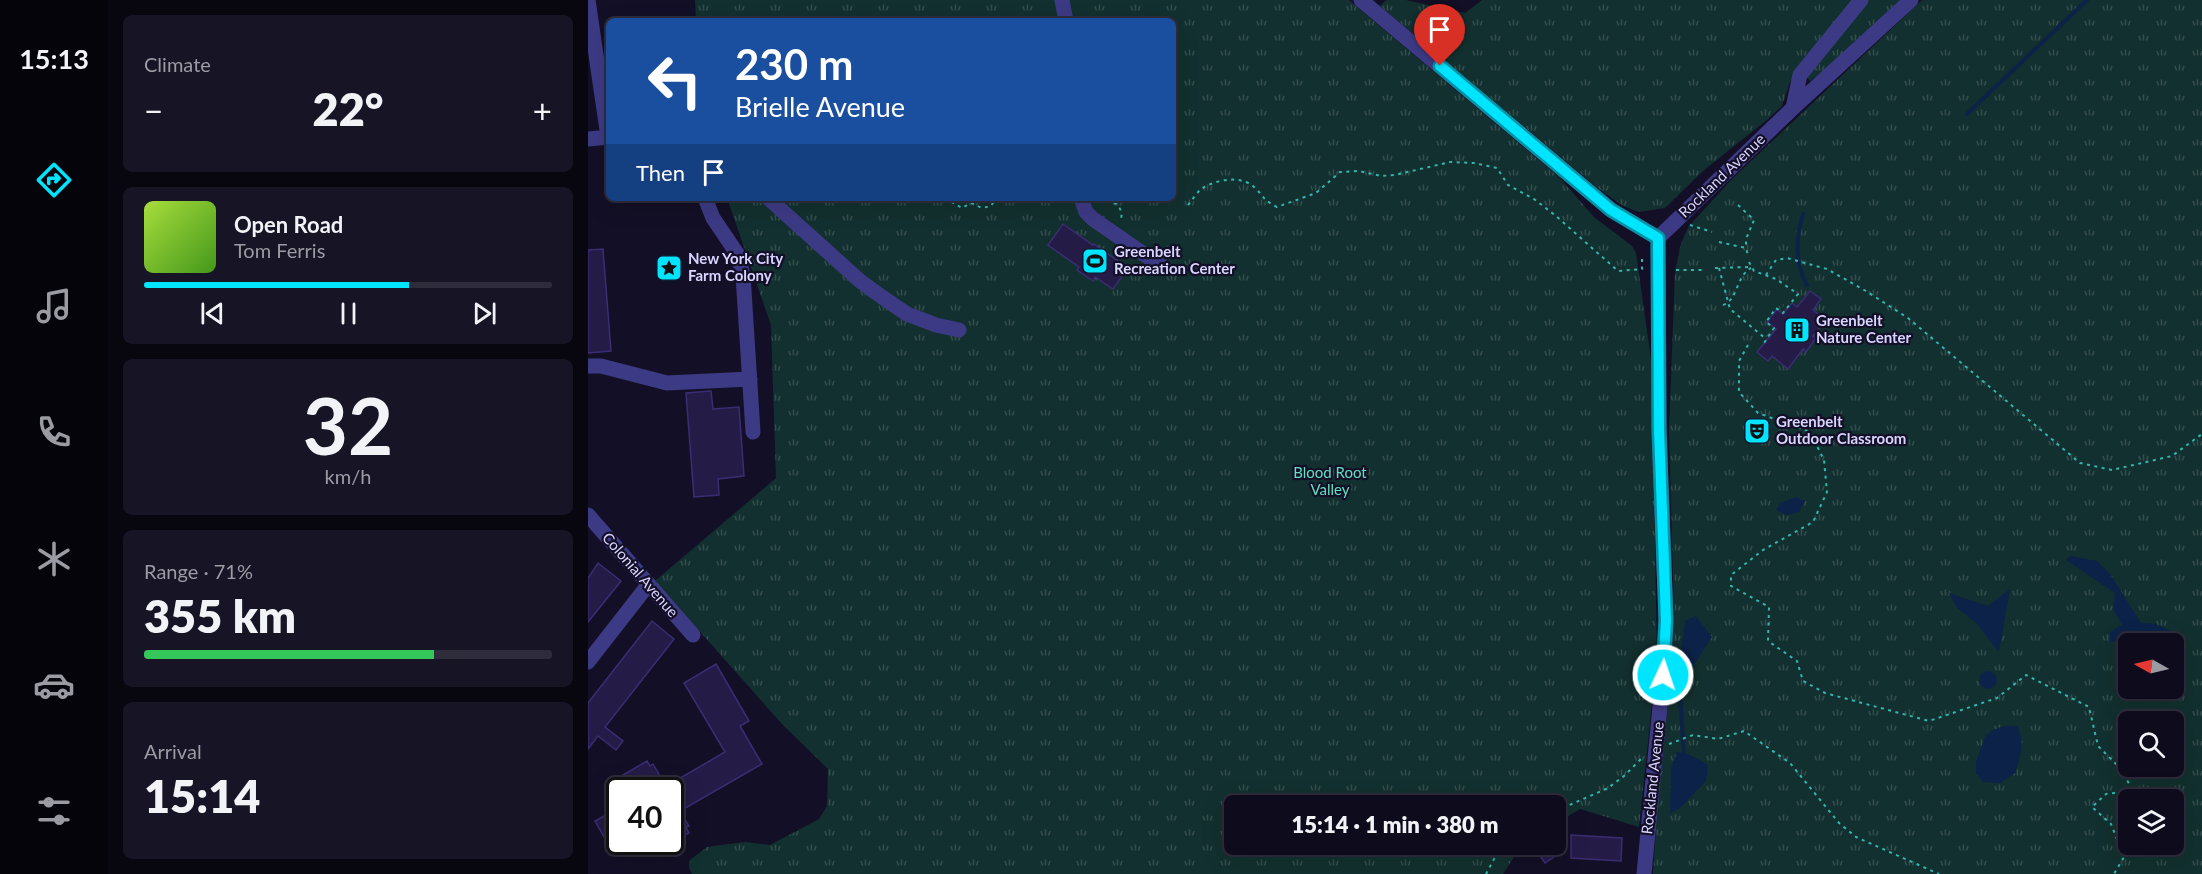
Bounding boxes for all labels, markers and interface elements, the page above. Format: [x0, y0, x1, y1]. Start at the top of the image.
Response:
pin [1414, 4, 1465, 66]
icon: arrive [1423, 13, 1456, 46]
text: 230 m [735, 39, 853, 89]
text: 15:13 [19, 42, 89, 75]
icon: left [636, 42, 714, 120]
text: Climate [144, 52, 211, 76]
text: 22° [313, 82, 383, 136]
text: − [144, 90, 163, 130]
text: + [533, 90, 552, 130]
text: Brielle Avenue [735, 90, 905, 123]
street label: Rockland Avenue [1674, 130, 1768, 221]
icon: arrive [697, 156, 730, 189]
icon: directions [33, 159, 75, 201]
text: Then [636, 159, 685, 186]
text: Open Road [234, 211, 343, 238]
text: Tom Ferris [234, 238, 325, 262]
place label: Greenbelt Recreation Center [1114, 242, 1235, 277]
sports icon: Greenbelt Recreation Center [1080, 246, 1110, 276]
place label: New York City Farm Colony [688, 249, 783, 284]
place icon: New York City Farm Colony [654, 253, 684, 283]
icon: music [33, 285, 75, 327]
icon: previous [196, 297, 229, 330]
icon: pause [332, 297, 365, 330]
icon: next [468, 297, 501, 330]
place label: Greenbelt Nature Center [1816, 311, 1912, 346]
building icon: Greenbelt Nature Center [1782, 315, 1812, 345]
text: 32 [303, 378, 393, 472]
icon: phone [33, 411, 75, 453]
place label: Greenbelt Outdoor Classroom [1776, 412, 1906, 447]
theatre icon: Greenbelt Outdoor Classroom [1742, 416, 1772, 446]
park label: Blood Root Valley [1293, 463, 1367, 498]
text: km/h [325, 464, 371, 488]
street label: Colonial Avenue [599, 528, 682, 620]
icon: climate [33, 538, 75, 580]
text: Range · 71% [144, 559, 253, 583]
text: 355 km [144, 589, 296, 643]
north arrow [2118, 633, 2184, 699]
map controls [2118, 633, 2184, 855]
position arrow [1631, 643, 1695, 707]
icon: car [33, 664, 75, 706]
button: search [2118, 711, 2184, 777]
street label: Rockland Avenue [1637, 721, 1667, 835]
text: Arrival [144, 739, 202, 763]
text: 15:14 [144, 769, 260, 823]
speed limit sign: 40 [606, 777, 684, 855]
button: layers [2118, 789, 2184, 855]
icon: filters [33, 790, 75, 832]
text: 15:14 · 1 min · 380 m [1292, 811, 1498, 838]

